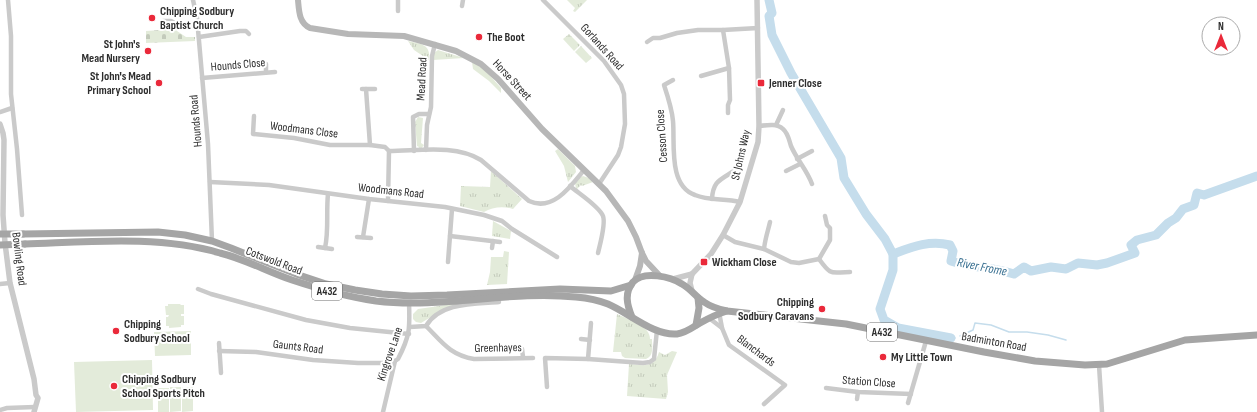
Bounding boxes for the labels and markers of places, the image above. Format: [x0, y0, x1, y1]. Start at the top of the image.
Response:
place label: Chipping Sodbury Baptist Church [160, 4, 234, 33]
marker: Chipping Sodbury Baptist Church [147, 13, 157, 23]
place label: The Boot [487, 30, 525, 45]
marker: The Boot [474, 32, 484, 42]
place label: St John's Mead Nursery [81, 37, 140, 66]
marker: St John's Mead Nursery [143, 46, 153, 56]
place label: St John's Mead Primary School [87, 69, 151, 98]
place label: Jenner Close [768, 76, 822, 91]
marker: St John's Mead Primary School [154, 78, 164, 88]
marker: Jenner Close [756, 78, 766, 88]
place label: Wickham Close [712, 255, 777, 270]
marker: Wickham Close [699, 257, 709, 267]
place label: Chipping Sodbury Caravans [738, 295, 814, 324]
marker: Chipping Sodbury Caravans [817, 304, 827, 314]
place label: Chipping Sodbury School [124, 317, 190, 346]
marker: Chipping Sodbury School [111, 326, 121, 336]
place label: My Little Town [891, 350, 952, 365]
marker: My Little Town [878, 352, 888, 362]
place label: Chipping Sodbury School Sports Pitch [122, 372, 205, 401]
marker: Chipping Sodbury School Sports Pitch [109, 381, 119, 391]

